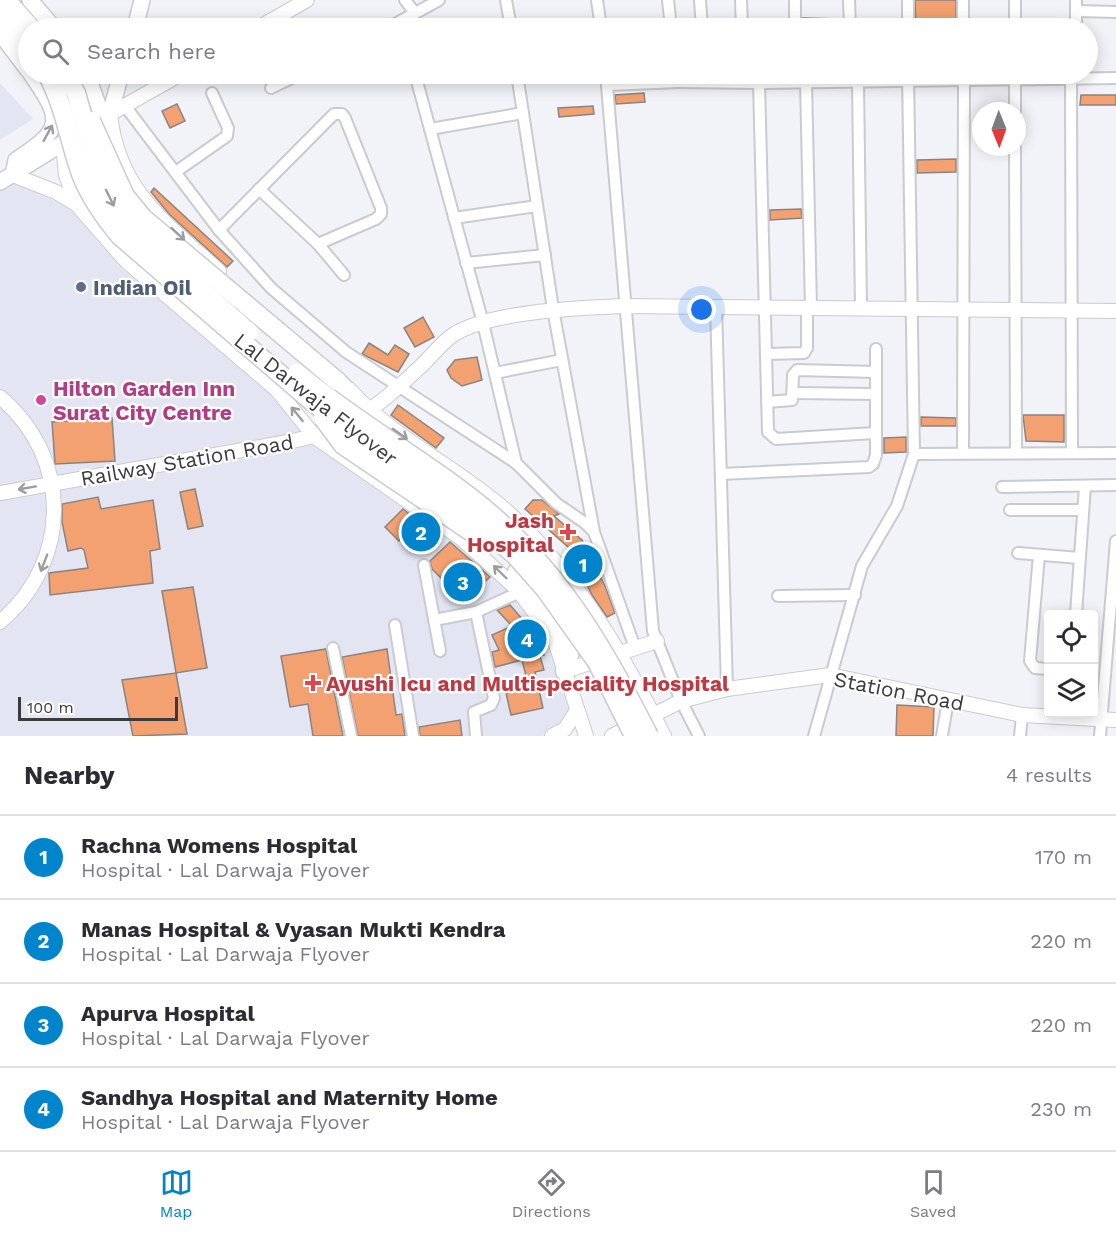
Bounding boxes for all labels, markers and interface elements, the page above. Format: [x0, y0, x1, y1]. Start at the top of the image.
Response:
search box [18, 18, 1098, 84]
icon: search [39, 35, 72, 68]
text: Search here [87, 39, 216, 64]
north arrow [972, 102, 1026, 156]
one-way arrow [42, 125, 54, 142]
one-way arrow [104, 189, 116, 207]
one-way arrow [170, 227, 185, 241]
place label: Indian Oil [93, 275, 192, 300]
marker: Indian Oil [74, 280, 88, 294]
your location [687, 295, 716, 324]
street label: Lal Darwaja Flyover [229, 328, 403, 471]
place label: Hilton Garden Inn Surat City Centre [53, 376, 235, 425]
marker: Hilton Garden Inn Surat City Centre [34, 393, 48, 407]
one-way arrow [290, 406, 303, 422]
one-way arrow [392, 428, 408, 440]
street label: Railway Station Road [79, 429, 295, 491]
one-way arrow [18, 483, 38, 494]
place label: Jash Hospital [467, 508, 554, 557]
pin: 2 [402, 510, 440, 554]
marker: Jash Hospital [559, 523, 577, 541]
pin: 1 [564, 542, 602, 586]
one-way arrow [37, 553, 48, 572]
pin: 3 [444, 560, 482, 604]
one-way arrow [492, 564, 507, 579]
map controls [1044, 610, 1098, 718]
button: locate [1044, 610, 1098, 664]
pin: 4 [508, 616, 546, 662]
button: layers [1044, 664, 1098, 718]
street label: Station Road [832, 666, 966, 716]
place label: Ayushi Icu and Multispeciality Hospital [326, 671, 729, 696]
marker: Ayushi Icu and Multispeciality Hospital [304, 674, 322, 692]
scale bar [18, 694, 178, 722]
text: 100 m [27, 698, 74, 717]
text: Nearby [24, 760, 115, 790]
text: 4 results [1006, 763, 1092, 787]
text: Rachna Womens Hospital [81, 833, 357, 858]
text: 1 [39, 845, 48, 869]
text: 170 m [1035, 845, 1092, 869]
text: Hospital · Lal Darwaja Flyover [81, 858, 370, 882]
text: Manas Hospital & Vyasan Mukti Kendra [81, 917, 505, 942]
text: 2 [38, 929, 49, 953]
text: 220 m [1030, 929, 1092, 953]
text: Hospital · Lal Darwaja Flyover [81, 942, 370, 966]
text: Apurva Hospital [81, 1001, 255, 1026]
text: 3 [38, 1013, 49, 1037]
text: 220 m [1030, 1013, 1092, 1037]
text: Hospital · Lal Darwaja Flyover [81, 1026, 370, 1050]
text: Sandhya Hospital and Maternity Home [81, 1085, 498, 1110]
text: 4 [37, 1097, 50, 1121]
text: 230 m [1030, 1097, 1092, 1121]
text: Hospital · Lal Darwaja Flyover [81, 1110, 370, 1134]
tab: Map [160, 1166, 193, 1221]
tab: Directions [512, 1166, 591, 1221]
tab: Saved [910, 1166, 956, 1221]

